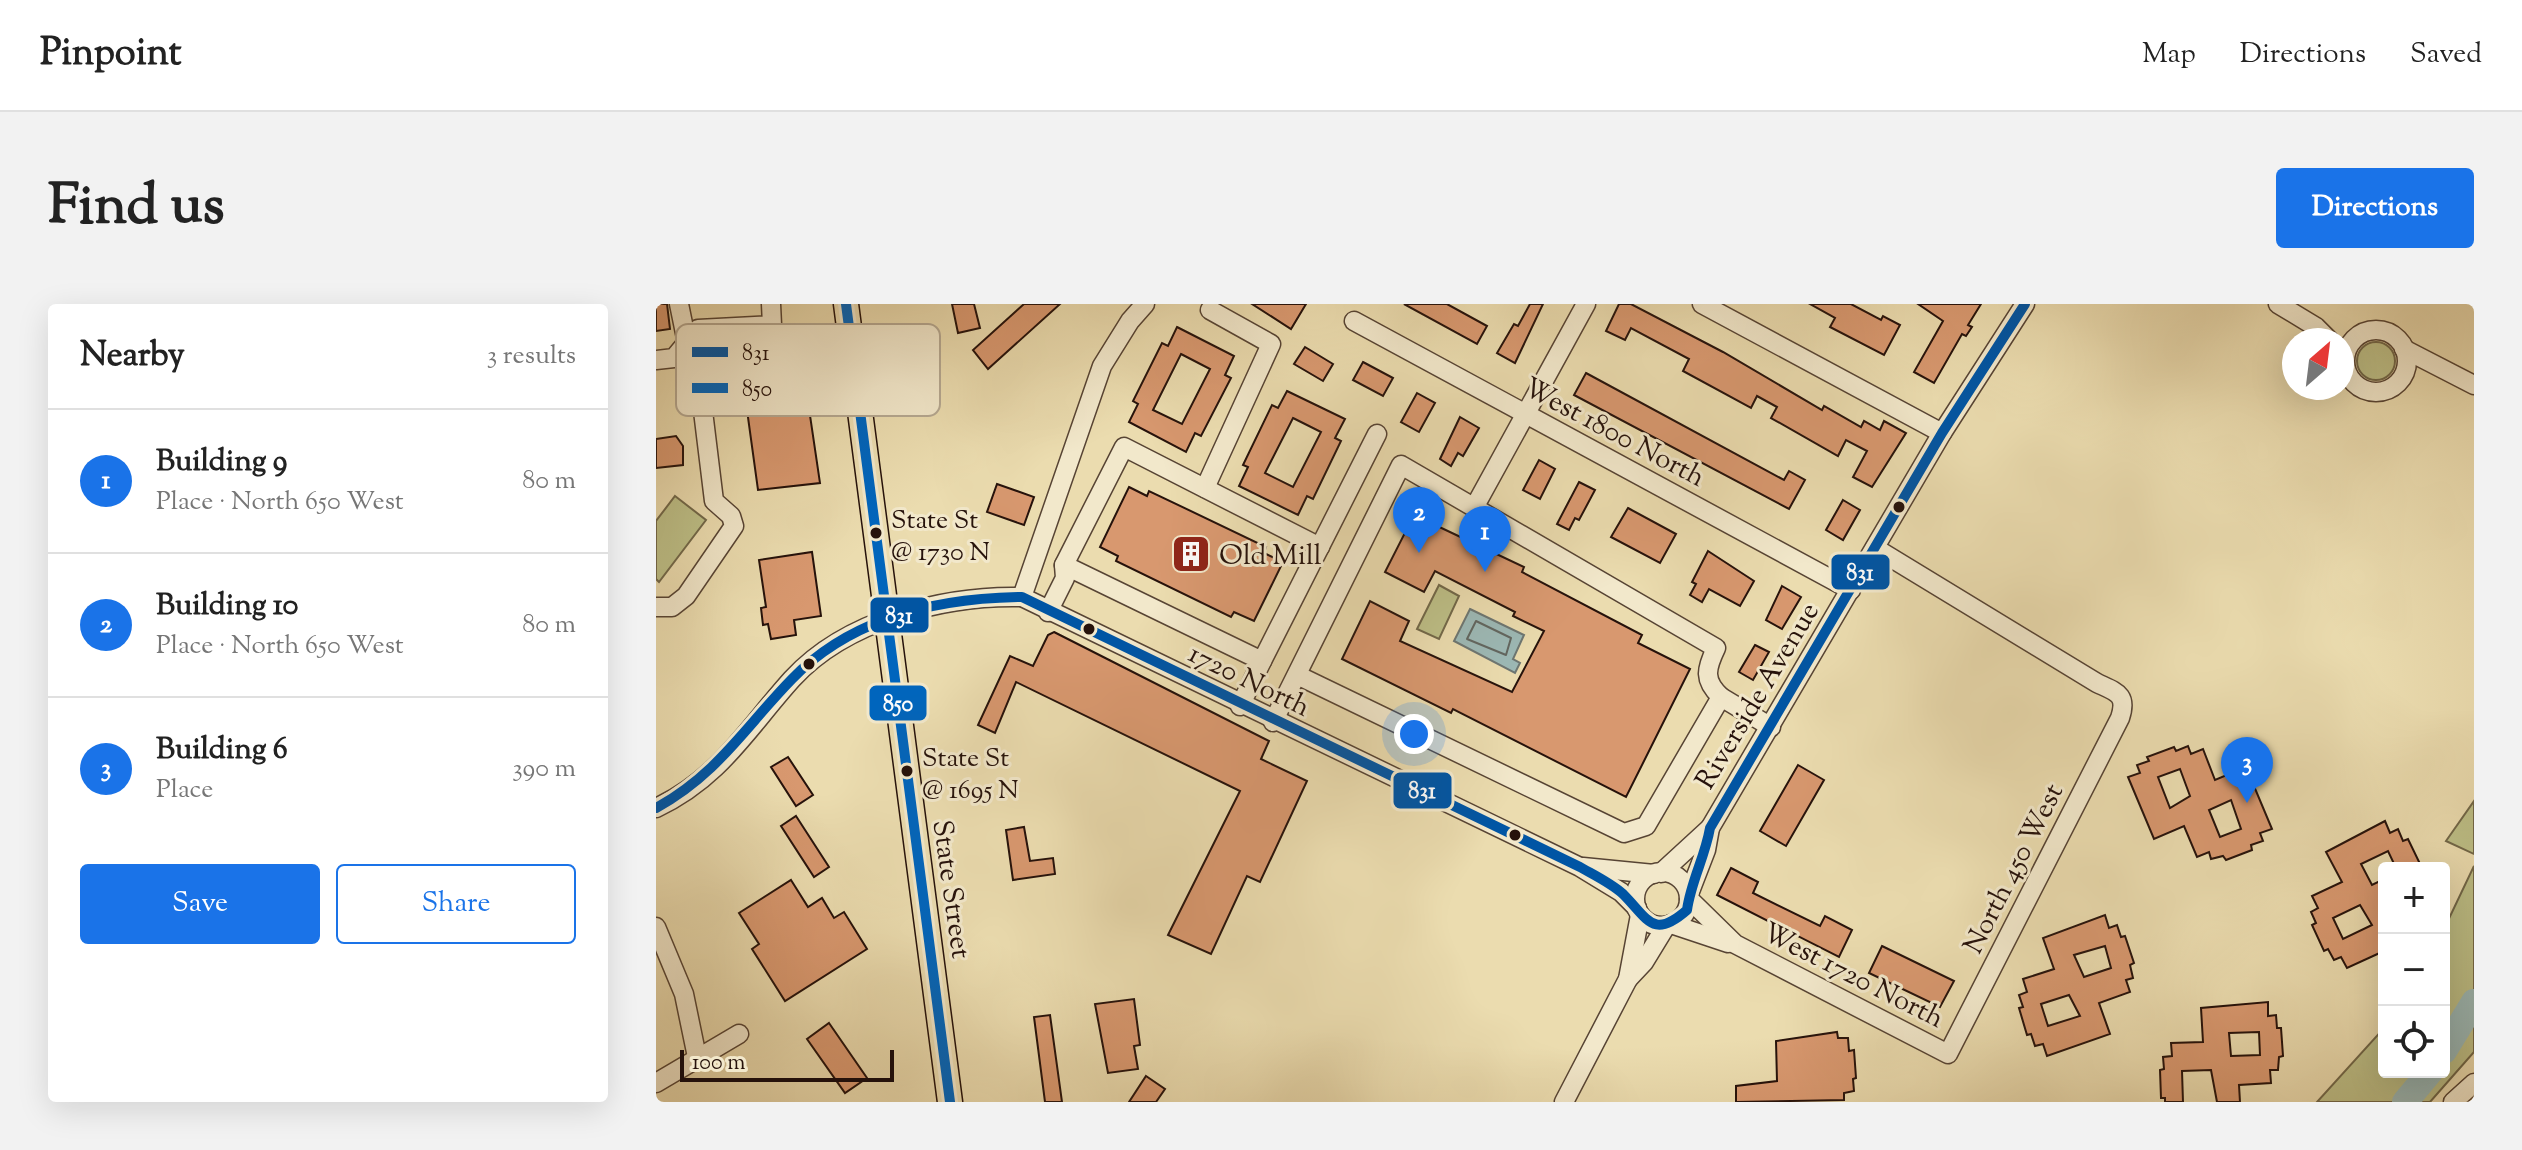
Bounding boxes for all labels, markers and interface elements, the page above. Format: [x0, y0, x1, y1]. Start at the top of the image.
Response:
text: Pinpoint [40, 28, 182, 82]
text: Map [2142, 35, 2196, 75]
text: Directions [2240, 35, 2366, 75]
text: Saved [2410, 35, 2482, 75]
text: Find us [48, 168, 224, 249]
button: Directions [2276, 168, 2474, 248]
legend [676, 324, 940, 416]
north arrow [2282, 328, 2354, 400]
text: Nearby [80, 332, 185, 381]
text: 3 results [487, 338, 576, 375]
text: 831 [742, 339, 770, 371]
street label: West 1800 North [1516, 369, 1712, 498]
text: 850 [742, 375, 772, 407]
text: Building 9 [156, 441, 287, 484]
text: 1 [102, 463, 110, 500]
text: 80 m [522, 463, 576, 500]
text: Place · North 650 West [156, 484, 404, 521]
pin: 2 [1393, 487, 1445, 553]
unlabelled marker [1891, 499, 1907, 515]
place label: State St @ 1730 N [891, 503, 990, 572]
pin: 1 [1459, 506, 1511, 572]
marker: State St @ 1730 N [868, 525, 884, 541]
building icon: Old Mill [1170, 533, 1212, 575]
place label: Old Mill [1219, 537, 1322, 577]
line badge: 831 [1830, 553, 1891, 591]
text: 831 [1846, 559, 1874, 591]
text: Building 10 [156, 585, 298, 628]
street label: Riverside Avenue [1687, 595, 1830, 798]
line badge: 831 [869, 596, 930, 634]
text: 831 [885, 602, 913, 634]
text: 2 [100, 607, 112, 644]
text: 80 m [522, 607, 576, 644]
unlabelled marker [1081, 621, 1097, 637]
text: Place · North 650 West [156, 628, 404, 665]
street label: 1720 North [1181, 635, 1316, 728]
unlabelled marker [801, 656, 817, 672]
line badge: 850 [868, 684, 928, 722]
text: 850 [883, 690, 913, 722]
your location [1394, 714, 1434, 754]
text: Building 6 [156, 729, 288, 772]
pin: 3 [2221, 737, 2273, 803]
place label: State St @ 1695 N [922, 741, 1019, 810]
text: 3 [101, 751, 111, 788]
text: 390 m [512, 751, 576, 788]
marker: State St @ 1695 N [899, 763, 915, 779]
line badge: 831 [1392, 771, 1453, 810]
text: Place [156, 772, 213, 809]
text: 831 [1408, 777, 1436, 809]
street label: North 450 West [1955, 777, 2075, 961]
street label: State Street [920, 817, 980, 962]
unlabelled marker [1507, 827, 1523, 843]
map controls [2378, 862, 2450, 1078]
button: + [2378, 862, 2450, 934]
button: Save [80, 864, 320, 944]
button: Share [336, 864, 576, 944]
street label: West 1720 North [1755, 914, 1950, 1040]
button: − [2378, 934, 2450, 1006]
button: locate [2378, 1006, 2450, 1078]
scale bar [680, 1046, 894, 1082]
text: 100 m [692, 1048, 745, 1080]

